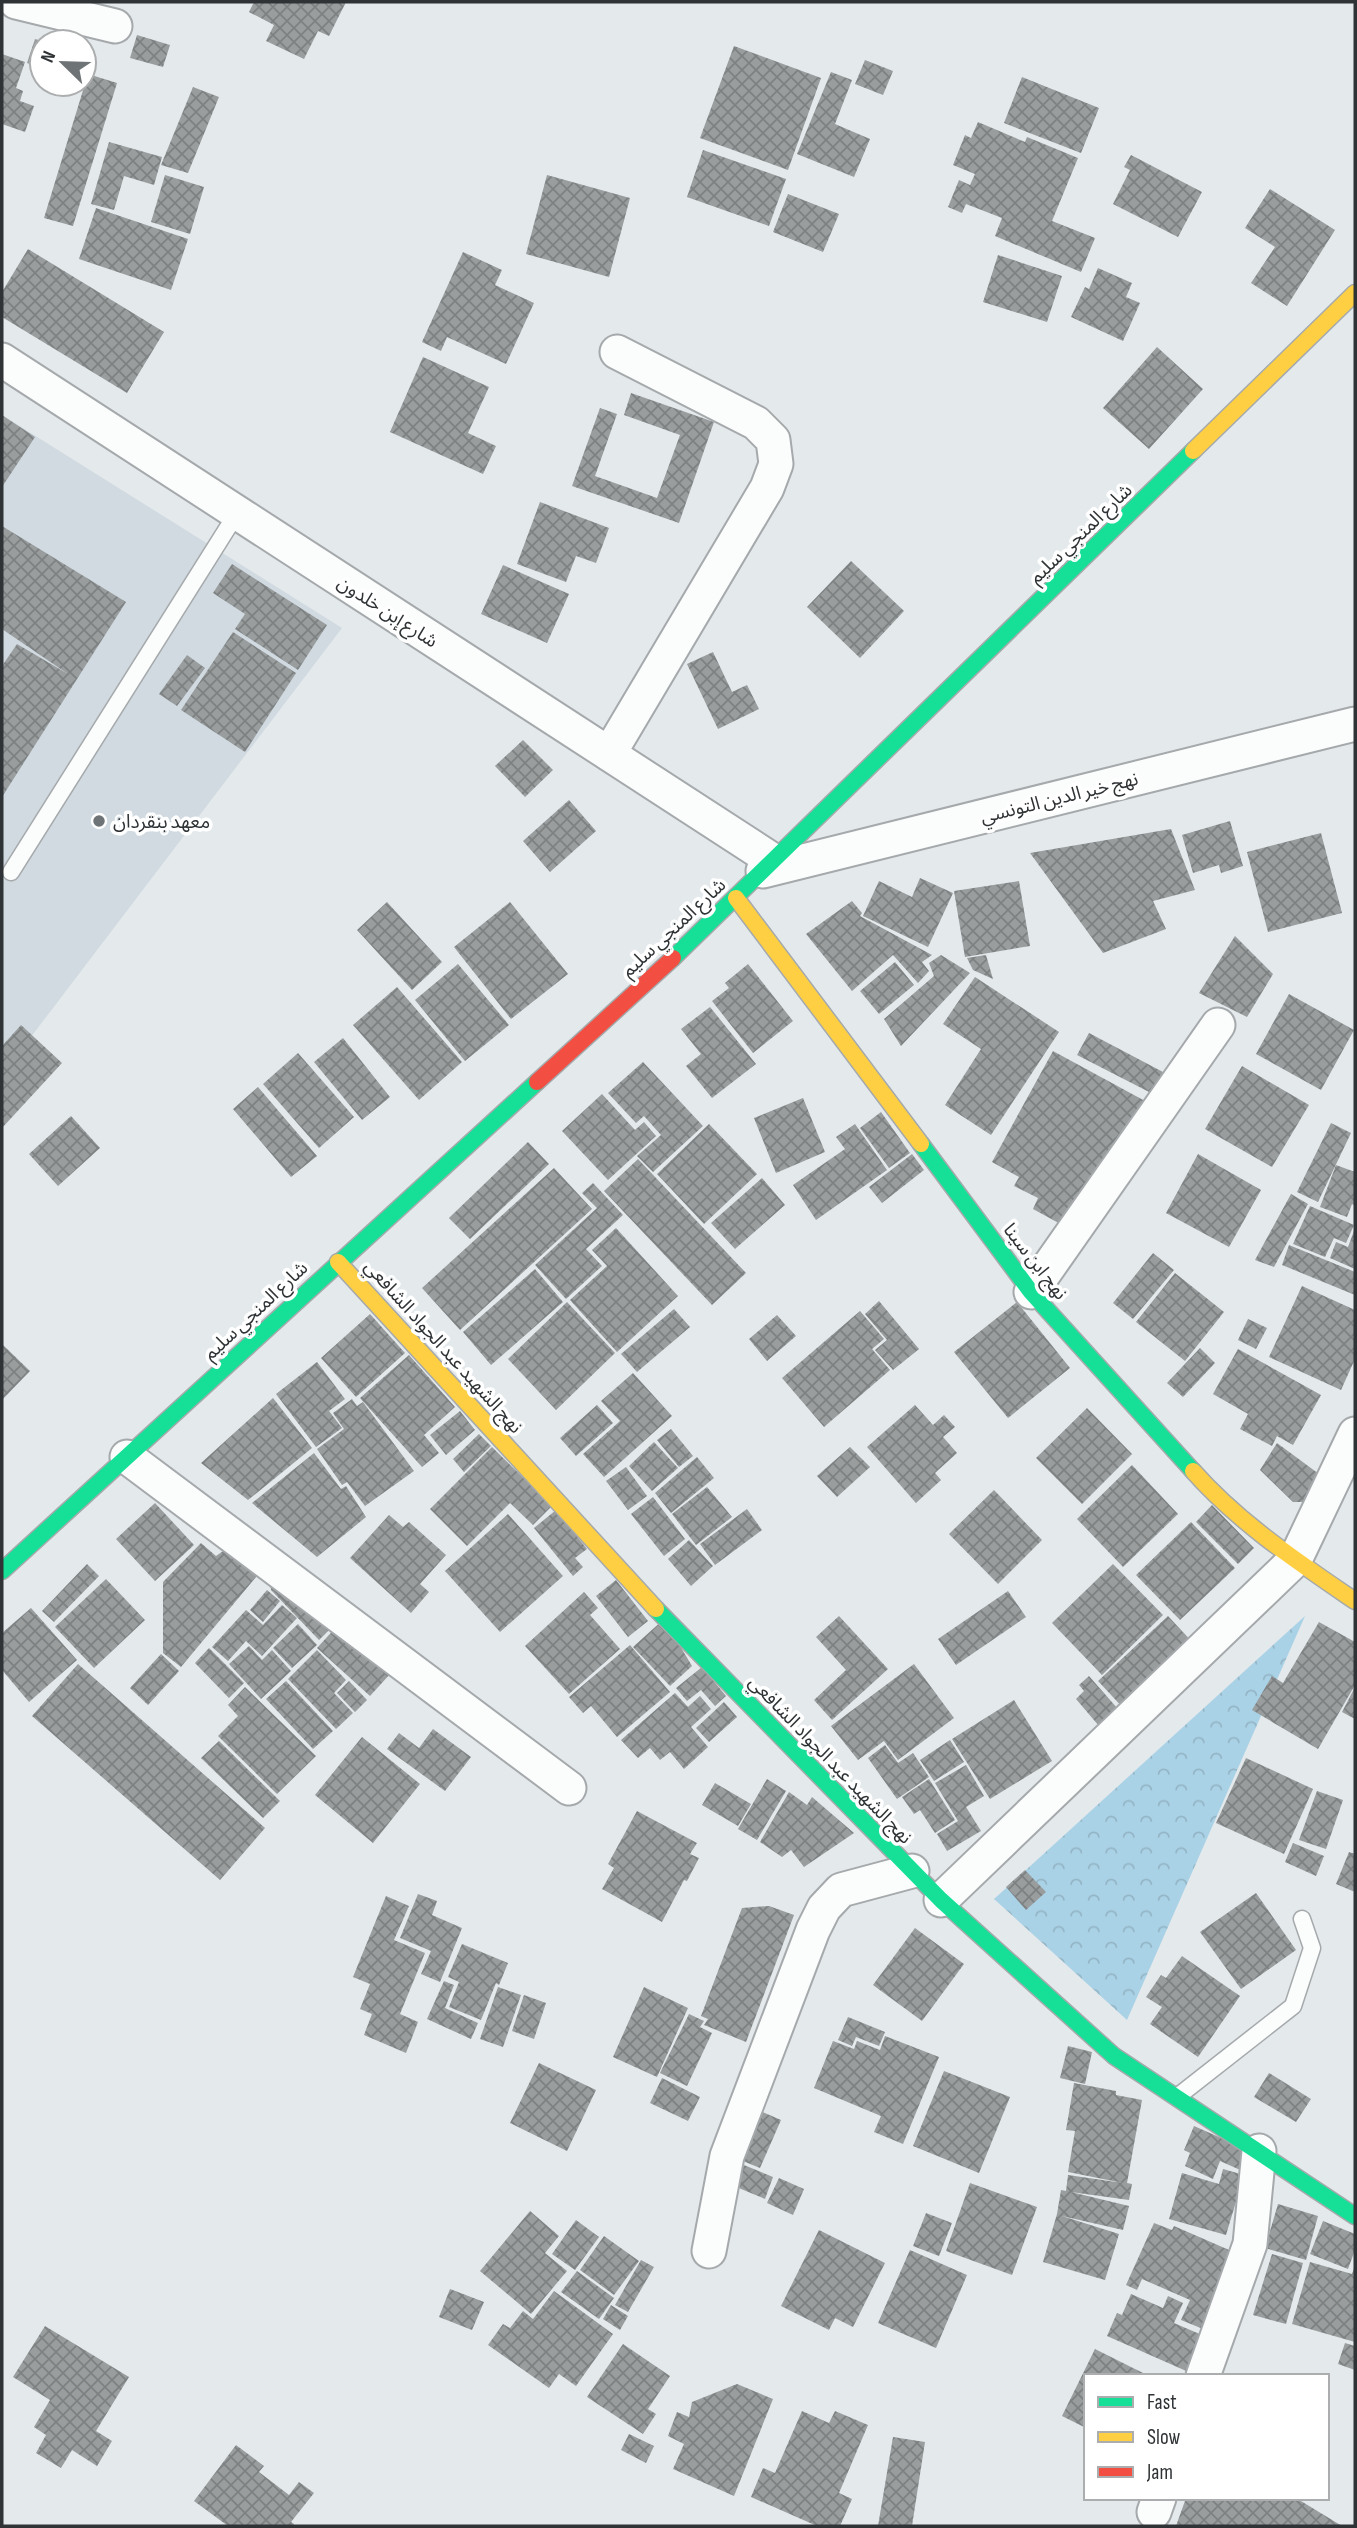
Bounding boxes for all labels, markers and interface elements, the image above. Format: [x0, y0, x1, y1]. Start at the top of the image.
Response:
north arrow [28, 28, 98, 98]
text: N [36, 48, 61, 66]
street label: شارع المنجي سليم [1025, 479, 1139, 591]
street label: شارع إبن خلدون [332, 571, 442, 654]
street label: نهج خير الدين التونسي [978, 768, 1141, 832]
place label: معهد بنقردان [113, 811, 210, 834]
marker: معهد بنقردان [91, 813, 107, 829]
street label: شارع المنجي سليم [617, 874, 733, 984]
street label: نهج ابن سينا [996, 1219, 1072, 1306]
street label: نهج الشهيد عبد الجواد الشافعي [357, 1256, 527, 1440]
street label: شارع المنجي سليم [199, 1257, 315, 1367]
street label: نهج الشهيد عبد الجواد الشافعي [742, 1671, 916, 1851]
legend [1084, 2374, 1329, 2500]
text: Fast [1147, 2390, 1177, 2415]
text: Slow [1147, 2425, 1181, 2450]
text: Jam [1146, 2460, 1173, 2485]

